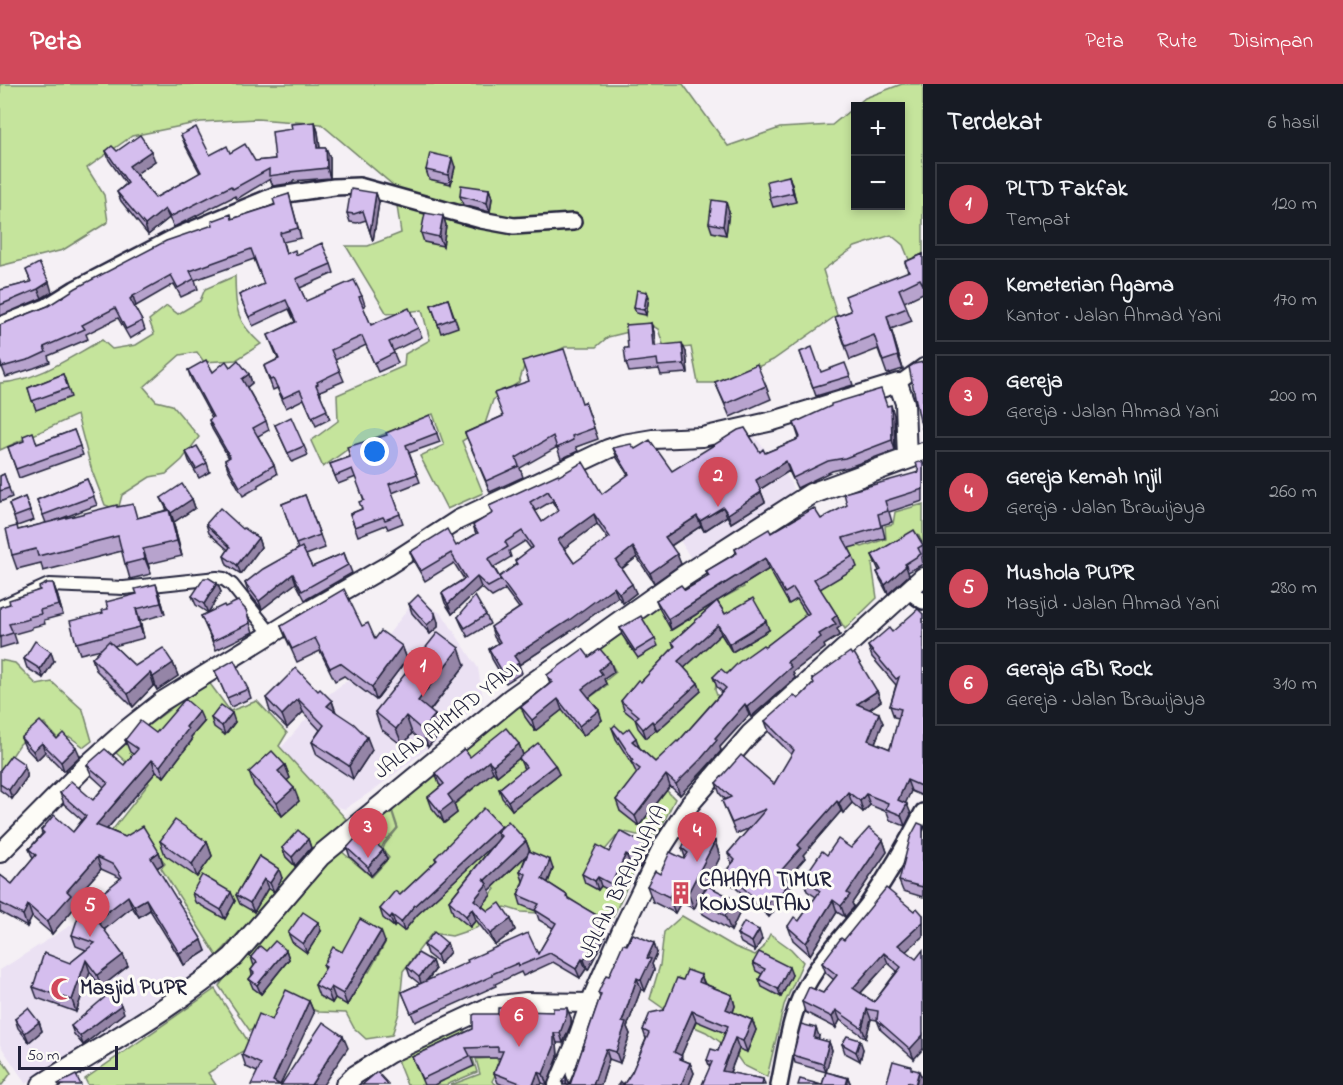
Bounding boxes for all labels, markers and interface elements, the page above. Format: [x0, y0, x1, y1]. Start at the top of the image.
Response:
text: Peta [30, 22, 82, 63]
text: Peta [1085, 27, 1124, 57]
text: Rute [1157, 27, 1197, 57]
text: Disimpan [1230, 27, 1313, 57]
map controls [851, 102, 905, 210]
button: + [851, 102, 905, 156]
text: Terdekat [947, 104, 1042, 142]
text: 6 hasil [1268, 109, 1319, 138]
button: − [851, 156, 905, 210]
text: PLTD Fakfak [1006, 174, 1127, 206]
text: 1 [965, 190, 972, 219]
text: 120 m [1272, 190, 1317, 219]
text: Tempat [1006, 206, 1070, 235]
text: Kemeterian Agama [1006, 270, 1174, 302]
text: 2 [964, 286, 973, 315]
text: 170 m [1273, 286, 1317, 315]
text: Kantor · Jalan Ahmad Yani [1006, 302, 1221, 331]
text: Gereja [1006, 366, 1063, 398]
text: 3 [964, 382, 973, 411]
text: 200 m [1269, 382, 1317, 411]
text: Gereja · Jalan Ahmad Yani [1006, 398, 1219, 427]
your location [360, 437, 389, 466]
pin: 2 [698, 458, 738, 507]
text: Gereja Kemah Injil [1006, 462, 1162, 494]
text: 4 [964, 478, 973, 507]
text: 260 m [1269, 478, 1317, 507]
text: Gereja · Jalan Brawijaya [1006, 494, 1205, 523]
text: Mushola PUPR [1006, 558, 1134, 590]
text: 5 [963, 574, 974, 603]
text: 280 m [1270, 574, 1317, 603]
text: Masjid · Jalan Ahmad Yani [1006, 590, 1220, 619]
pin: 1 [404, 648, 442, 697]
text: Geraja GBI Rock [1006, 654, 1152, 686]
street label: JALAN AHMAD YANI [368, 655, 526, 787]
text: 6 [964, 670, 973, 699]
text: 310 m [1273, 670, 1317, 699]
text: Gereja · Jalan Brawijaya [1006, 686, 1205, 715]
street label: JALAN BRAWIJAYA [572, 800, 676, 964]
pin: 3 [348, 808, 388, 858]
pin: 4 [678, 812, 716, 862]
place label: CAHAYA TIMUR KONSULTAN [699, 866, 831, 920]
building icon: CAHAYA TIMUR KONSULTAN [668, 880, 694, 906]
pin: 5 [70, 888, 110, 937]
place label: Masjid PUPR [80, 974, 187, 1004]
mosque icon: Masjid PUPR [49, 976, 75, 1002]
pin: 6 [500, 998, 538, 1047]
scale bar [18, 1043, 118, 1070]
text: 50 m [27, 1044, 59, 1068]

